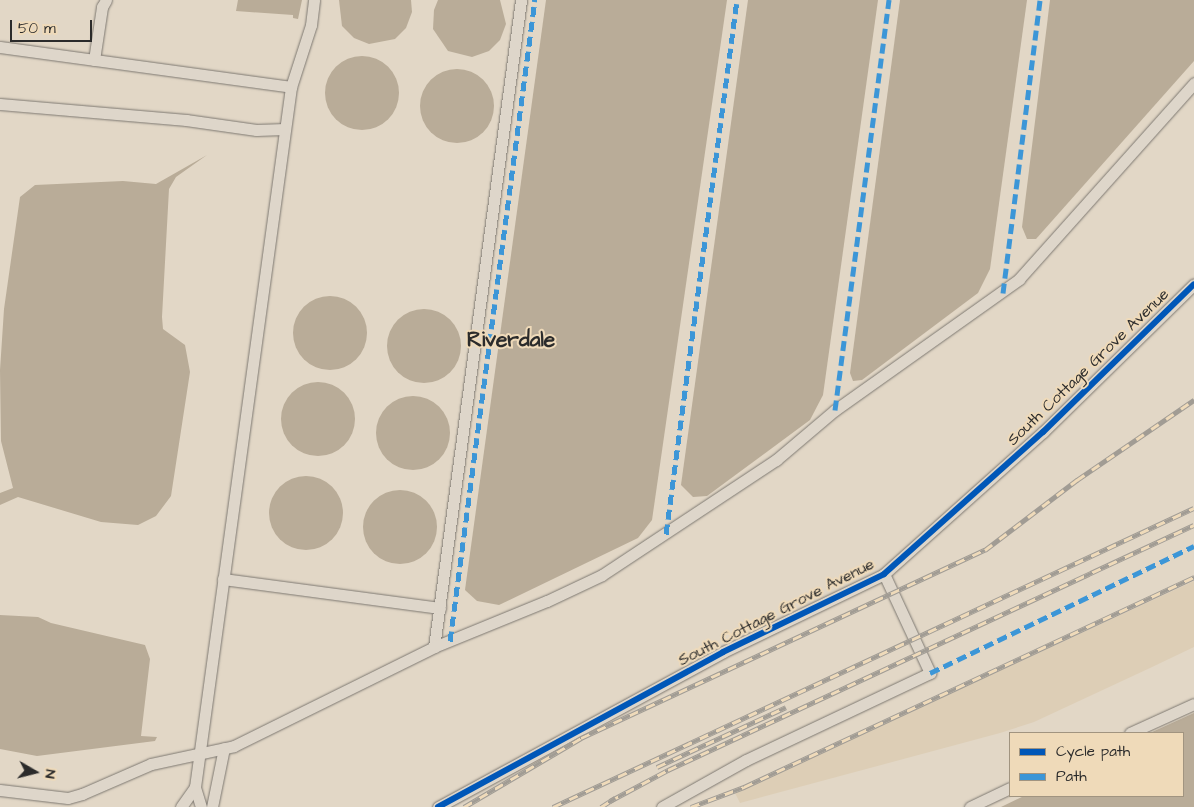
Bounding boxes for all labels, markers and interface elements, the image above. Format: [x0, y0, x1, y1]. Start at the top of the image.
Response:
scale bar [12, 10, 95, 42]
text: 50 m [18, 18, 56, 39]
street label: South Cottage Grove Avenue [1003, 285, 1173, 449]
district label: Riverdale [467, 327, 555, 353]
street label: South Cottage Grove Avenue [675, 554, 877, 670]
legend [1009, 732, 1184, 797]
text: Cycle path [1056, 741, 1130, 762]
north arrow [10, 747, 60, 797]
text: Path [1056, 766, 1087, 787]
text: N [39, 768, 60, 780]

